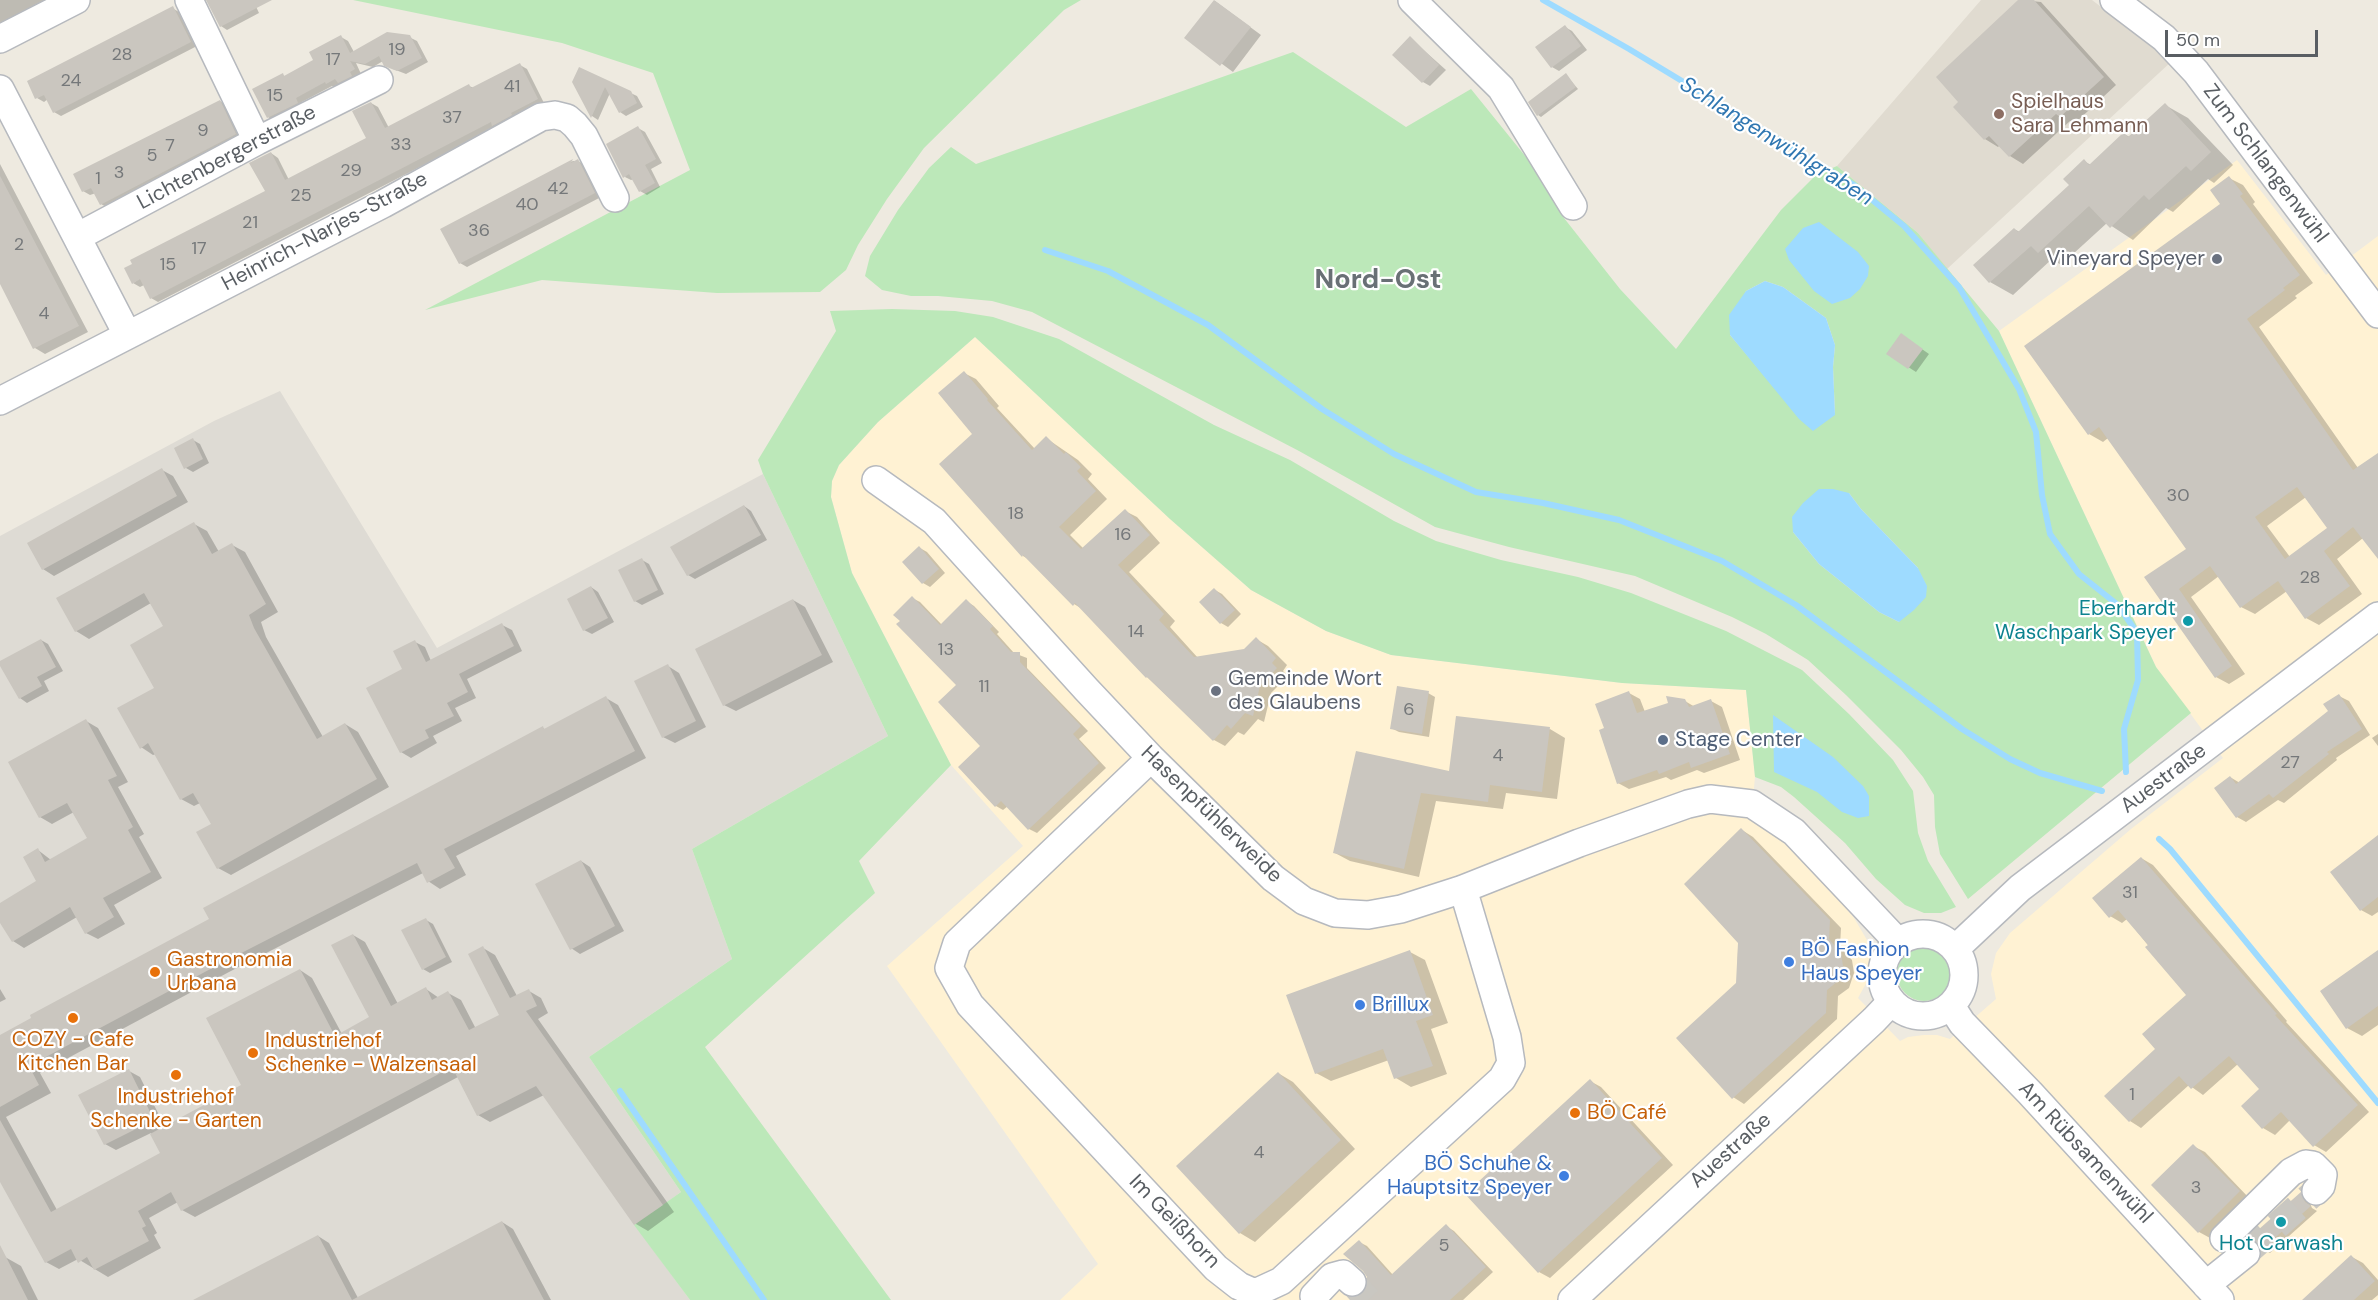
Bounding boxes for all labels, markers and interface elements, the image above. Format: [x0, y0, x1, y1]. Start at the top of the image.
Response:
scale bar [2168, 18, 2321, 56]
text: 50 m [2176, 28, 2220, 52]
house number: 19 [389, 39, 405, 61]
house number: 28 [111, 44, 133, 66]
house number: 17 [325, 49, 341, 71]
house number: 24 [61, 70, 81, 92]
water label: Schlangenwühlgraben [1675, 72, 1877, 212]
house number: 41 [504, 76, 520, 98]
street label: Zum Schlangenwühl [2197, 80, 2333, 248]
house number: 15 [267, 85, 283, 107]
place label: Spielhaus Sara Lehmann [2011, 89, 2148, 139]
street label: Lichtenbergerstraße [133, 100, 321, 216]
house number: 37 [442, 107, 462, 129]
marker: Spielhaus Sara Lehmann [1992, 107, 2006, 121]
house number: 9 [197, 120, 209, 142]
house number: 33 [390, 134, 412, 156]
house number: 7 [165, 135, 175, 157]
house number: 5 [147, 145, 157, 167]
house number: 29 [340, 160, 362, 182]
house number: 3 [114, 162, 124, 184]
street label: Heinrich-Narjes-Straße [218, 167, 432, 297]
house number: 1 [95, 168, 101, 190]
house number: 42 [547, 178, 569, 200]
house number: 25 [290, 185, 312, 207]
house number: 40 [515, 194, 539, 216]
house number: 21 [242, 212, 258, 234]
house number: 36 [468, 220, 490, 242]
house number: 2 [14, 234, 24, 256]
house number: 17 [191, 238, 207, 260]
place label: Vineyard Speyer [2047, 246, 2205, 272]
marker: Vineyard Speyer [2210, 252, 2224, 266]
house number: 15 [160, 254, 176, 276]
district label: Nord-Ost [1314, 265, 1442, 297]
house number: 4 [39, 303, 49, 325]
house number: 30 [2167, 485, 2189, 507]
house number: 18 [1008, 503, 1024, 525]
house number: 16 [1115, 524, 1131, 546]
house number: 28 [2299, 567, 2321, 589]
place label: Eberhardt Waschpark Speyer [1995, 596, 2176, 646]
marker: Eberhardt Waschpark Speyer [2181, 614, 2195, 628]
house number: 14 [1128, 621, 1144, 643]
house number: 13 [938, 639, 954, 661]
place label: Gemeinde Wort des Glaubens [1228, 666, 1382, 716]
house number: 11 [978, 676, 990, 698]
marker: Gemeinde Wort des Glaubens [1209, 684, 1223, 698]
house number: 6 [1403, 699, 1415, 721]
place label: Stage Center [1675, 727, 1802, 753]
marker: Stage Center [1656, 733, 1670, 747]
street label: Auestraße [2116, 739, 2212, 819]
street label: Hasenpfühlerweide [1135, 741, 1287, 889]
house number: 4 [1493, 745, 1503, 767]
house number: 27 [2280, 752, 2300, 774]
house number: 31 [2122, 882, 2138, 904]
place label: BÖ Fashion Haus Speyer [1801, 937, 1922, 987]
place label: Gastronomia Urbana [167, 947, 292, 997]
marker: BÖ Fashion Haus Speyer [1782, 955, 1796, 969]
marker: Gastronomia Urbana [148, 965, 162, 979]
place label: Brillux [1372, 992, 1429, 1018]
marker: Brillux [1353, 998, 1367, 1012]
marker: COZY - Cafe Kitchen Bar [66, 1011, 80, 1025]
place label: COZY - Cafe Kitchen Bar [12, 1027, 134, 1077]
place label: Industriehof Schenke - Walzensaal [265, 1028, 477, 1078]
marker: Industriehof Schenke - Walzensaal [246, 1046, 260, 1060]
marker: Industriehof Schenke - Garten [169, 1068, 183, 1082]
street label: Am Rübsamenwühl [2013, 1077, 2157, 1229]
place label: Industriehof Schenke - Garten [90, 1084, 262, 1134]
house number: 1 [2129, 1084, 2135, 1106]
place label: BÖ Café [1587, 1100, 1667, 1126]
marker: BÖ Café [1568, 1106, 1582, 1120]
street label: Auestraße [1685, 1108, 1777, 1194]
house number: 4 [1254, 1142, 1264, 1164]
place label: BÖ Schuhe & Hauptsitz Speyer [1387, 1151, 1552, 1201]
marker: BÖ Schuhe & Hauptsitz Speyer [1557, 1169, 1571, 1183]
street label: Im Geißhorn [1123, 1170, 1225, 1274]
house number: 3 [2191, 1177, 2201, 1199]
marker: Hot Carwash [2274, 1215, 2288, 1229]
place label: Hot Carwash [2219, 1231, 2343, 1257]
house number: 5 [1439, 1235, 1449, 1257]

